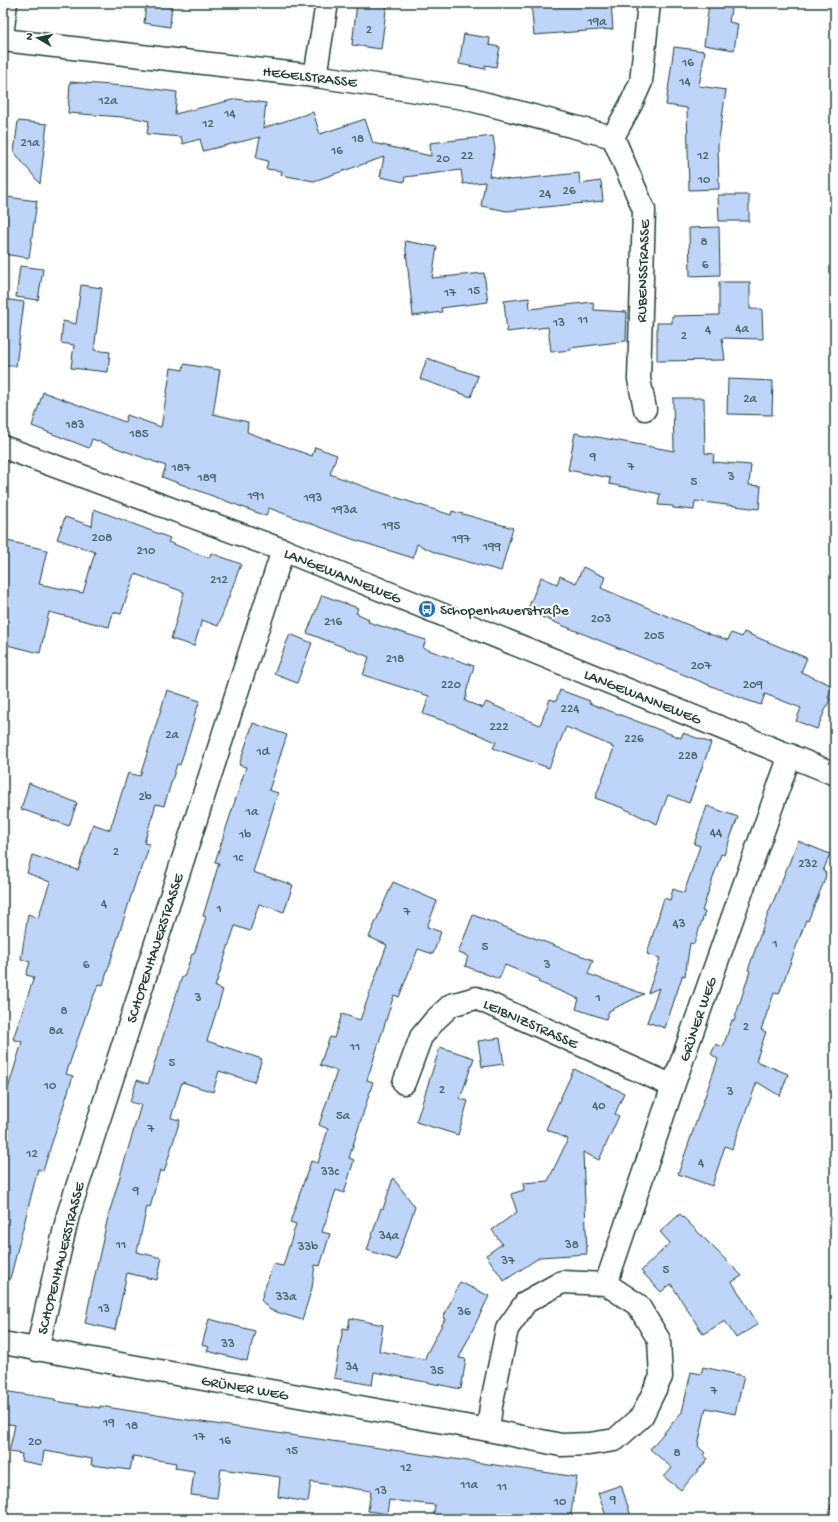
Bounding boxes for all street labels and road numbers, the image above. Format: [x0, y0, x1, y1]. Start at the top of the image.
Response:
street label: HEGELSTRASSE [262, 63, 359, 93]
street label: RUBENSSTRASSE [633, 219, 655, 323]
street label: LANGEWANNEWEG [281, 545, 404, 609]
street label: LANGEWANNEWEG [581, 666, 704, 730]
street label: SCHOPENHAUERSTRASSE [123, 871, 189, 1026]
street label: GRÜNER WEG [676, 975, 722, 1064]
street label: LEIBNIZSTRASSE [480, 996, 581, 1054]
street label: SCHOPENHAUERSTRASSE [34, 1180, 90, 1336]
street label: GRÜNER WEG [200, 1372, 290, 1406]

